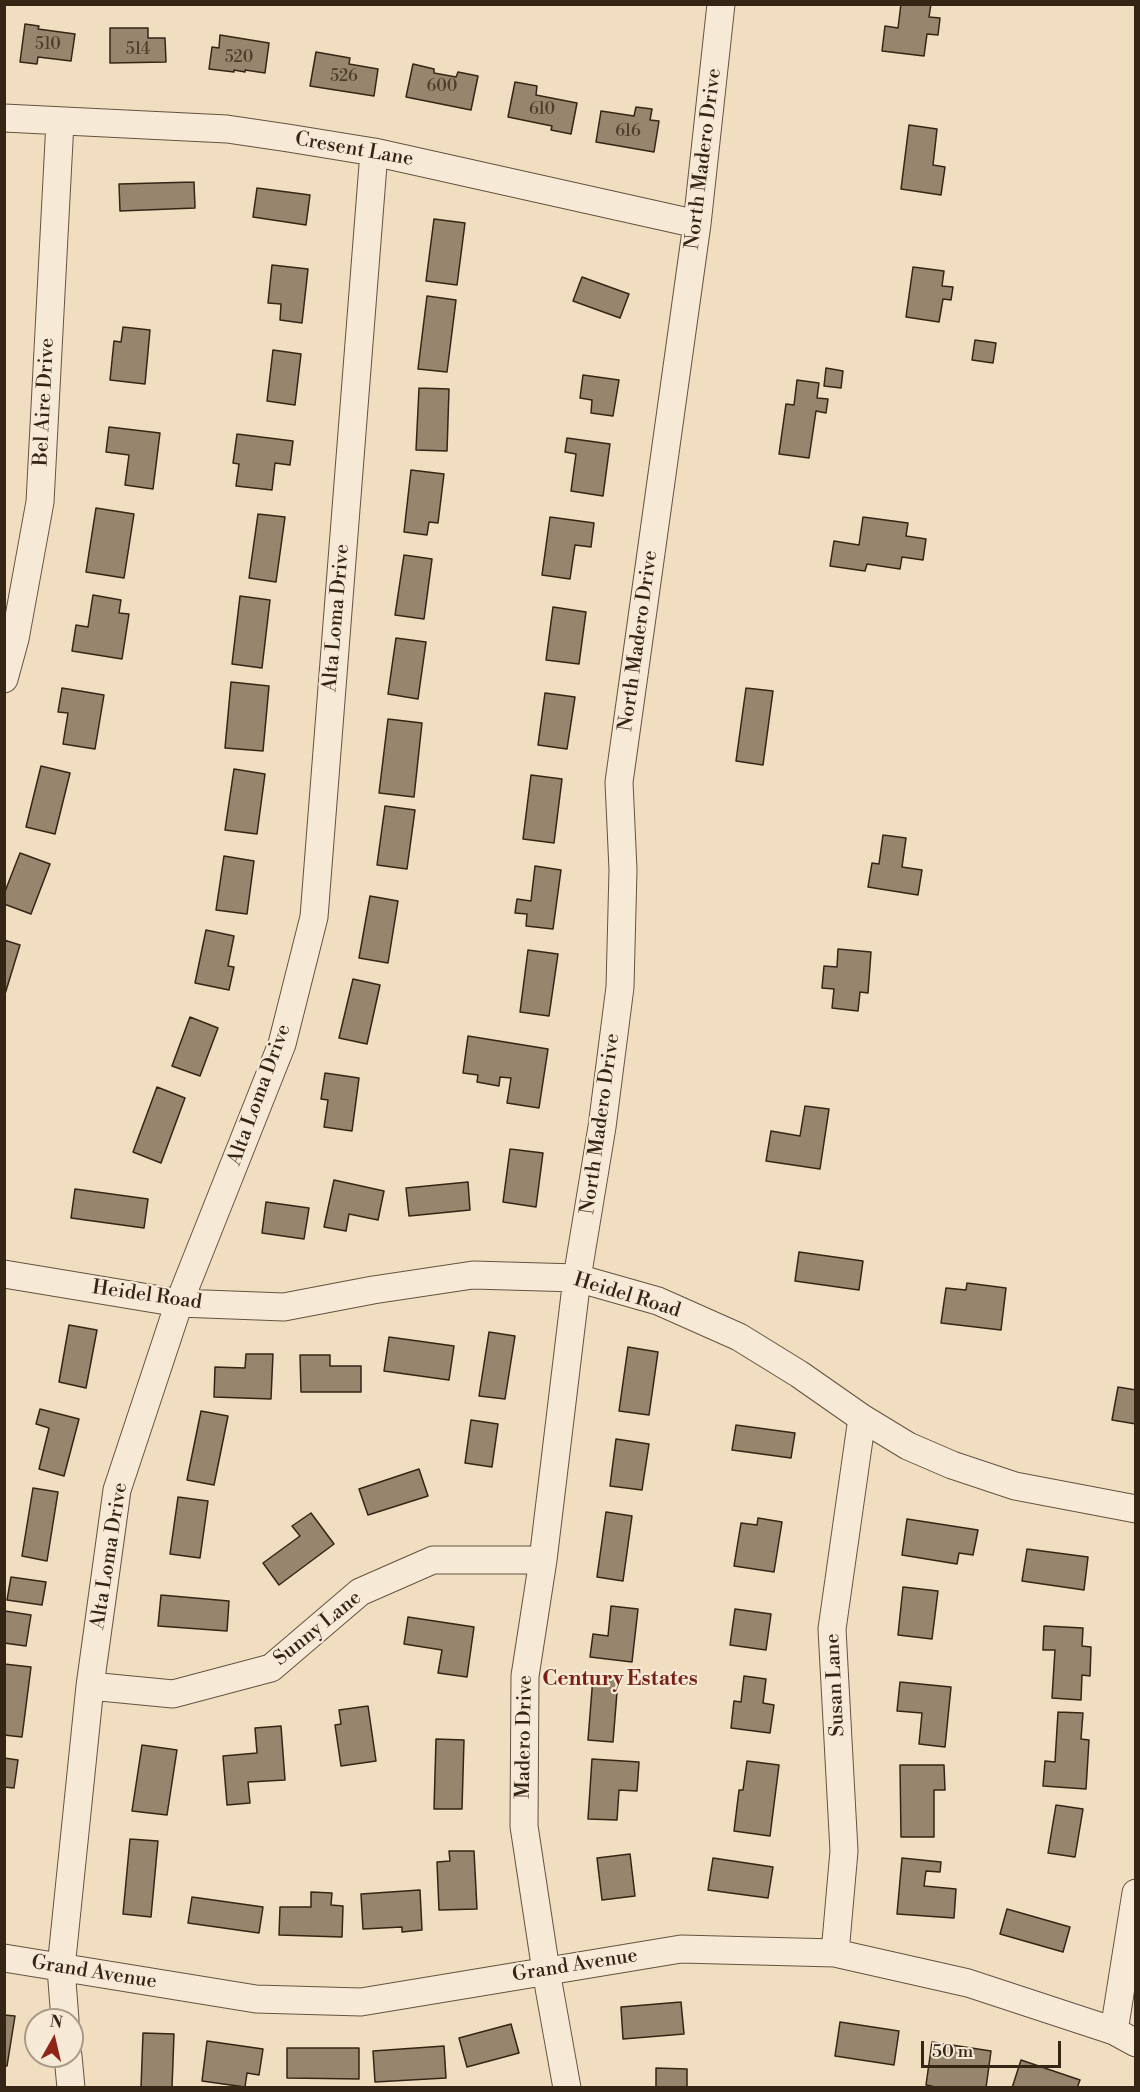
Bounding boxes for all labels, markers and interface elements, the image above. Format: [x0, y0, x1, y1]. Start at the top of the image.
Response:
house number: 510 [35, 35, 61, 55]
house number: 514 [126, 40, 150, 60]
house number: 520 [225, 48, 253, 68]
house number: 526 [330, 67, 358, 87]
street label: North Madero Drive [681, 67, 727, 251]
house number: 600 [427, 77, 457, 97]
house number: 610 [529, 100, 555, 120]
house number: 616 [615, 122, 641, 142]
street label: Cresent Lane [293, 128, 415, 172]
street label: Bel Aire Drive [30, 337, 60, 467]
street label: Alta Loma Drive [319, 543, 355, 693]
street label: North Madero Drive [614, 549, 664, 733]
street label: Alta Loma Drive [223, 1021, 297, 1169]
street label: North Madero Drive [576, 1032, 626, 1216]
street label: Heidel Road [571, 1268, 683, 1324]
street label: Heidel Road [91, 1276, 203, 1316]
street label: Alta Loma Drive [87, 1481, 133, 1631]
street label: Sunny Lane [269, 1586, 367, 1672]
street label: Susan Lane [821, 1633, 851, 1737]
district label: Century Estates [542, 1667, 698, 1693]
street label: Madero Drive [512, 1675, 538, 1799]
street label: Grand Avenue [511, 1944, 639, 1988]
street label: Grand Avenue [30, 1951, 158, 1995]
north arrow [24, 2008, 84, 2068]
text: N [49, 2011, 64, 2033]
scale bar [924, 2029, 1064, 2067]
text: 50 m [932, 2040, 973, 2063]

